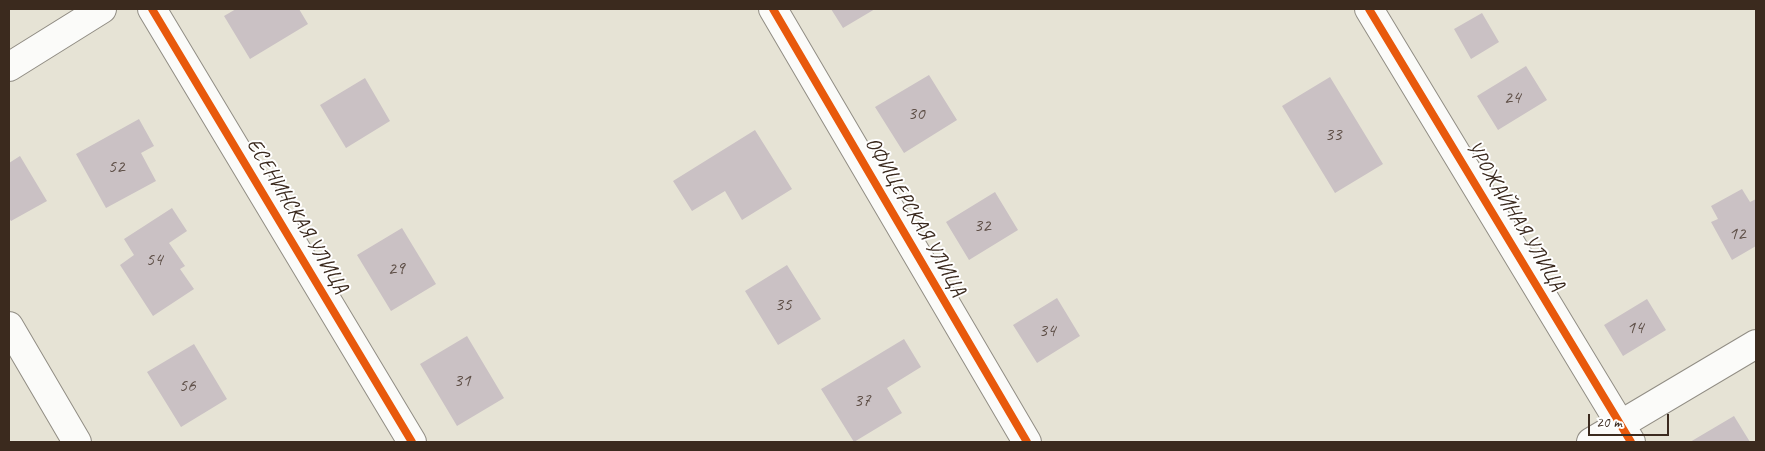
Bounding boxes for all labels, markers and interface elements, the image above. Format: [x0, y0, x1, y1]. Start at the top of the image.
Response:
house number: 24 [1503, 87, 1521, 109]
house number: 30 [907, 103, 925, 125]
house number: 33 [1324, 124, 1342, 146]
street label: ОФИЦЕРСКАЯ УЛИЦА [859, 133, 971, 301]
street label: ЕСЕНИНСКАЯ УЛИЦА [241, 134, 353, 298]
street label: УРОЖАЙНАЯ УЛИЦА [1460, 136, 1570, 296]
house number: 52 [107, 156, 125, 178]
house number: 32 [973, 215, 991, 237]
house number: 12 [1728, 223, 1746, 245]
house number: 54 [145, 249, 163, 271]
house number: 29 [387, 258, 405, 280]
house number: 35 [774, 294, 792, 316]
house number: 14 [1626, 317, 1644, 339]
house number: 34 [1038, 320, 1056, 342]
house number: 31 [453, 370, 471, 392]
house number: 56 [178, 375, 196, 397]
house number: 37 [853, 390, 871, 412]
scale bar [1590, 404, 1671, 436]
text: 20 m [1596, 413, 1622, 432]

